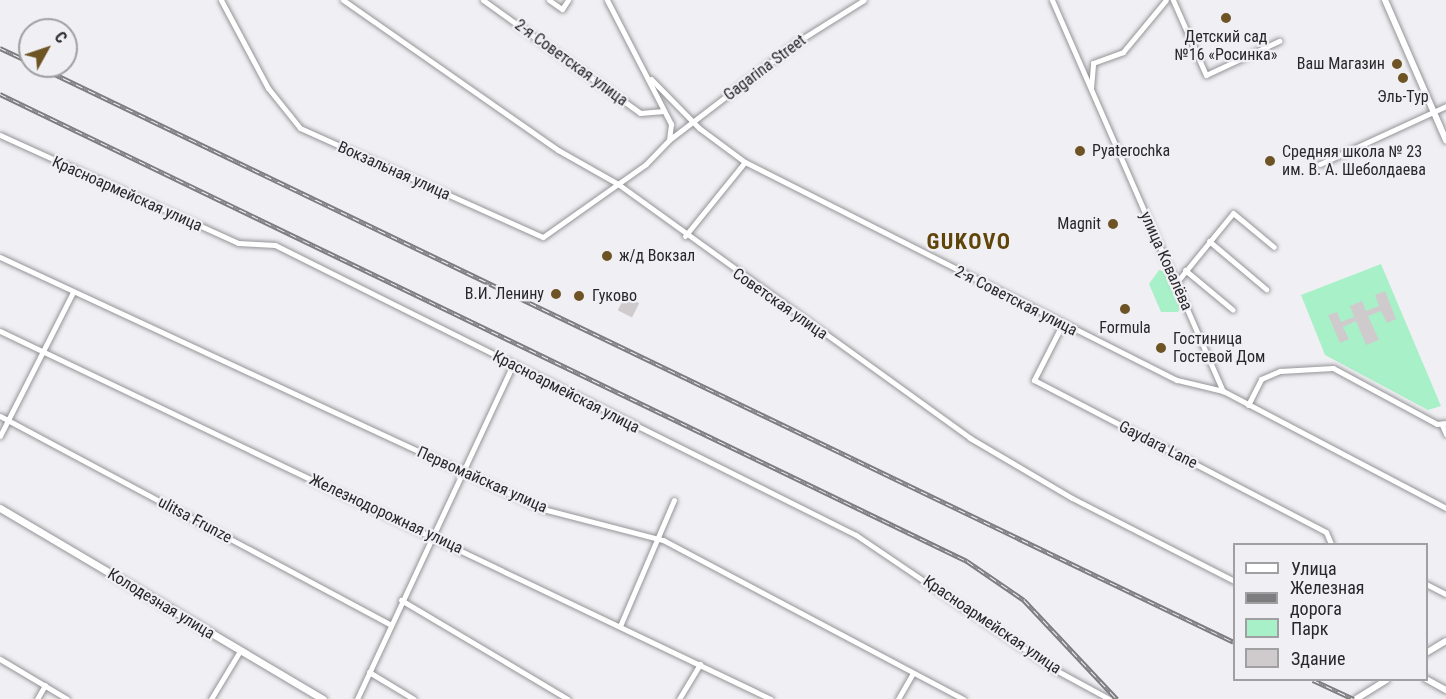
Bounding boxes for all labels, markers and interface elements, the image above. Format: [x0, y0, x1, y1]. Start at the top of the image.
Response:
marker: Детский сад №16 «Росинка» [1219, 11, 1233, 25]
street label: 2-я Советская улица [511, 16, 631, 110]
north arrow [18, 18, 78, 78]
place label: Детский сад №16 «Росинка» [1175, 27, 1277, 65]
text: С [50, 28, 71, 47]
street label: Gagarina Street [720, 31, 810, 105]
place label: Ваш Магазин [1297, 54, 1385, 74]
marker: Ваш Магазин [1390, 57, 1404, 71]
marker: Эль-Тур [1396, 71, 1410, 85]
place label: Эль-Тур [1377, 87, 1429, 107]
street label: Вокзальная улица [335, 138, 453, 204]
place label: Pyaterochka [1092, 141, 1170, 161]
place label: Средняя школа № 23 им. В. А. Шеболдаева [1282, 142, 1426, 180]
marker: Pyaterochka [1073, 144, 1087, 158]
street label: Красноармейская улица [49, 152, 205, 236]
marker: Средняя школа № 23 им. В. А. Шеболдаева [1263, 154, 1277, 168]
street label: улица Ковалёва [1136, 209, 1196, 313]
place label: Magnit [1057, 214, 1101, 234]
marker: Magnit [1106, 217, 1120, 231]
district label: GUKOVO [926, 229, 1012, 255]
place label: ж/д Вокзал [619, 246, 695, 266]
marker: ж/д Вокзал [600, 249, 614, 263]
street label: 2-я Советская улица [952, 262, 1080, 340]
street label: Советская улица [729, 264, 831, 344]
place label: В.И. Ленину [465, 284, 544, 304]
place label: Гуково [592, 286, 637, 306]
marker: В.И. Ленину [549, 287, 563, 301]
marker: Гуково [570, 287, 588, 305]
marker: Formula [1118, 302, 1132, 316]
place label: Formula [1099, 318, 1151, 338]
place label: Гостиница Гостевой Дом [1173, 329, 1265, 367]
marker: Гостиница Гостевой Дом [1154, 341, 1168, 355]
street label: Красноармейская улица [489, 347, 643, 437]
street label: Gaydara Lane [1116, 417, 1200, 473]
street label: Первомайская улица [414, 443, 550, 517]
street label: Железнодорожная улица [306, 470, 466, 558]
street label: ulitsa Frunze [155, 493, 235, 547]
legend [1233, 543, 1428, 681]
text: Улица [1291, 558, 1337, 579]
street label: Колодезная улица [104, 565, 218, 643]
street label: Красноармейская улица [919, 572, 1065, 678]
text: Железная дорога [1290, 577, 1365, 619]
text: Парк [1291, 618, 1328, 639]
text: Здание [1291, 648, 1345, 669]

